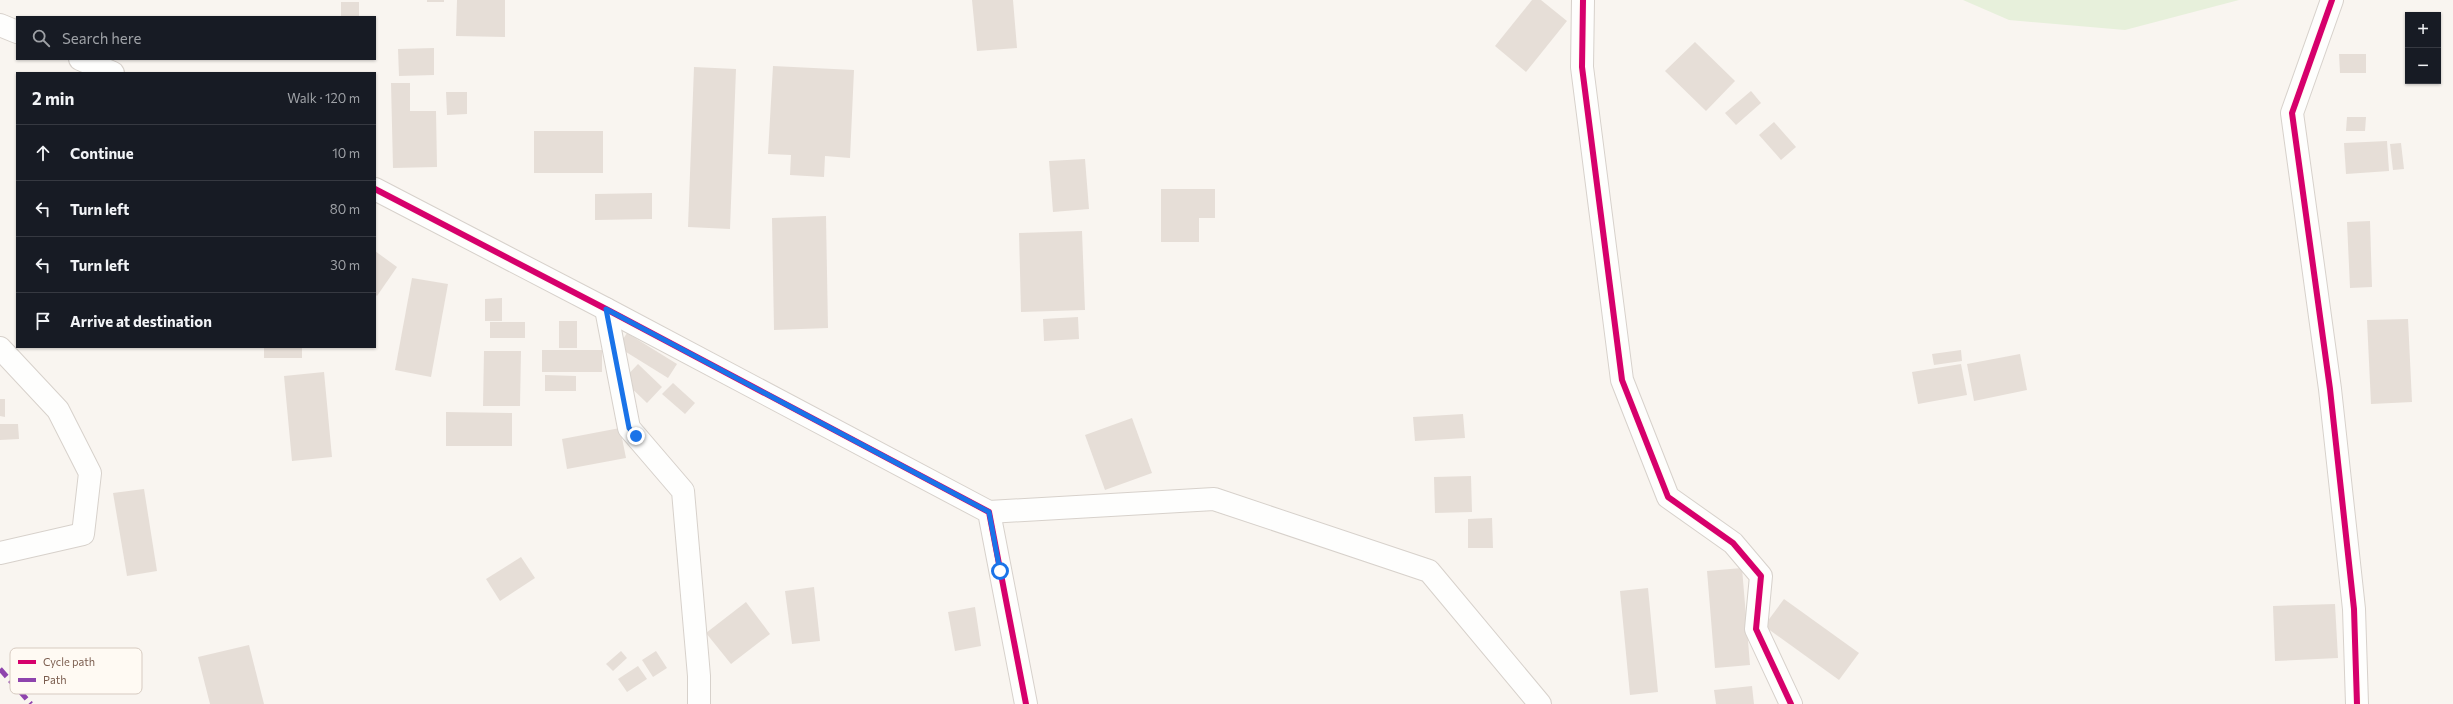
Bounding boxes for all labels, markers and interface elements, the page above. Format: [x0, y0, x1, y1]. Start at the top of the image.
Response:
map controls [2405, 12, 2441, 84]
button: + [2405, 12, 2441, 48]
search box [16, 16, 376, 60]
icon: search [30, 27, 52, 49]
text: Search here [62, 29, 141, 47]
button: − [2405, 48, 2441, 84]
text: 2 min [32, 88, 74, 109]
text: Walk · 120 m [287, 90, 360, 106]
icon: ahead [32, 142, 54, 164]
text: Continue [70, 144, 134, 162]
text: 10 m [332, 145, 360, 161]
icon: left [32, 198, 54, 220]
text: Turn left [70, 200, 129, 218]
text: 80 m [330, 201, 360, 217]
icon: left [32, 254, 54, 276]
text: Turn left [70, 256, 129, 274]
text: 30 m [330, 257, 360, 273]
icon: arrive [32, 310, 54, 332]
text: Arrive at destination [70, 312, 212, 330]
route end [627, 427, 645, 445]
route start [991, 562, 1009, 580]
legend [10, 648, 142, 694]
text: Cycle path [43, 655, 95, 668]
text: Path [43, 673, 66, 686]

